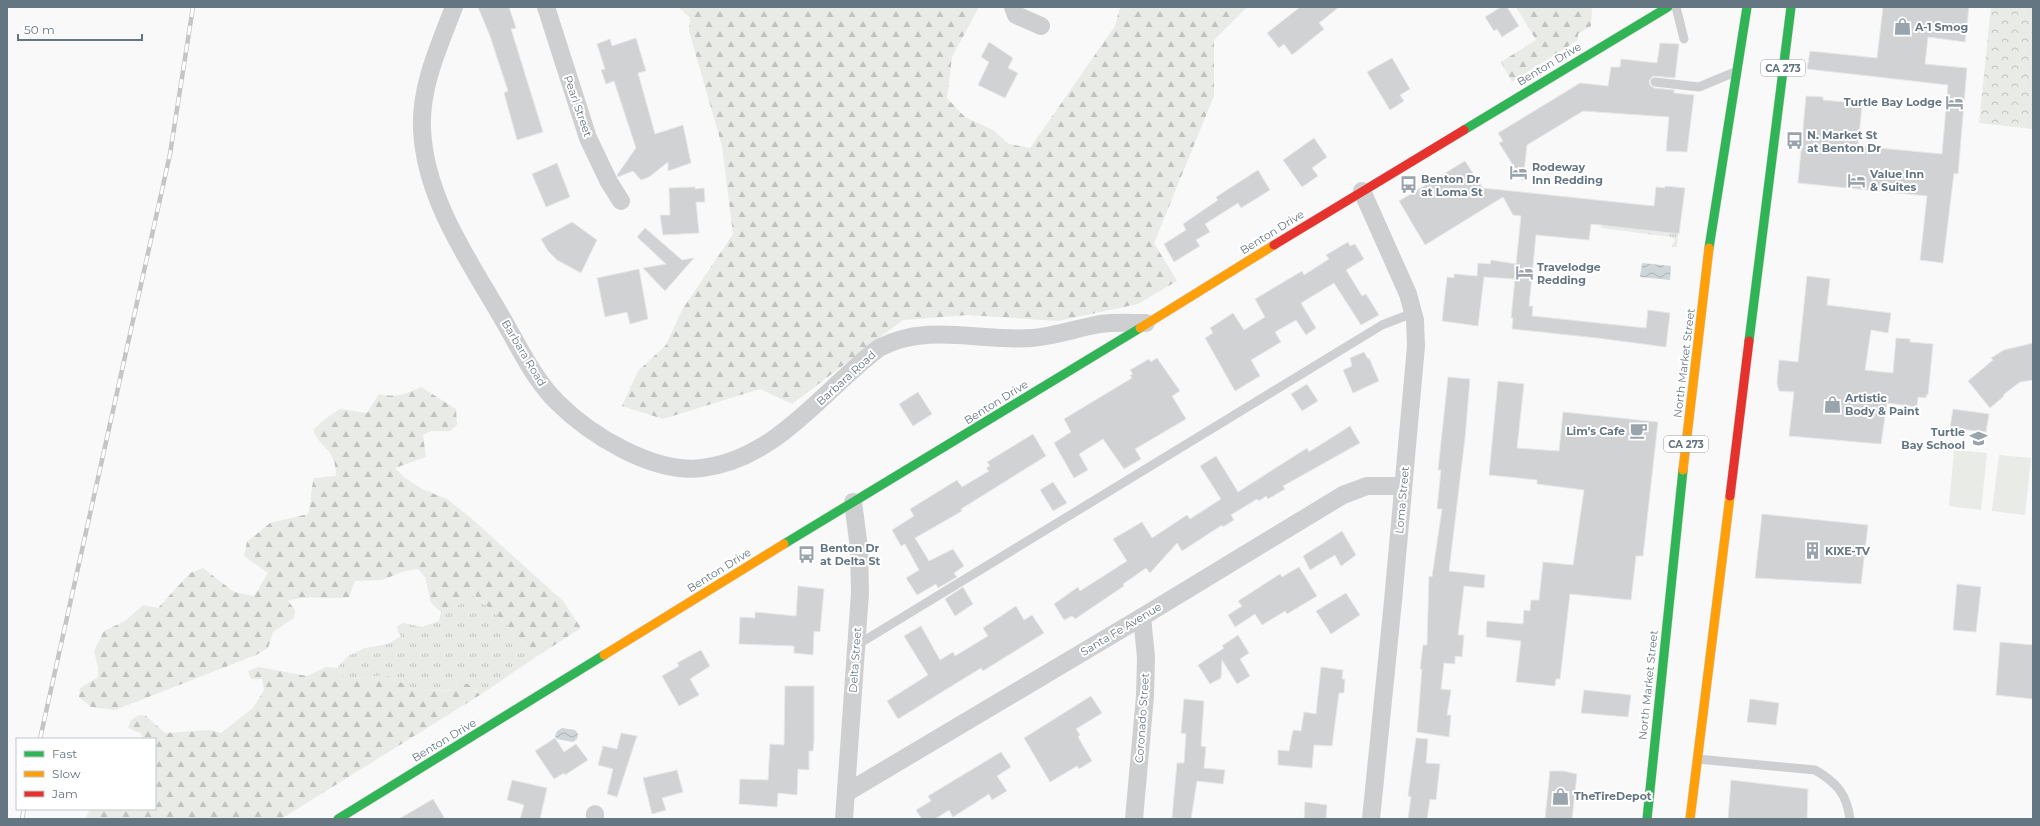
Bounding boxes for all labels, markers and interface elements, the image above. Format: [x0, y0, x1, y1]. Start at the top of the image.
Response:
scale bar [18, 16, 142, 42]
shop icon: A-1 Smog [1892, 17, 1912, 37]
place label: A-1 Smog [1914, 20, 1968, 34]
text: 50 m [24, 22, 55, 37]
street label: Benton Drive [1514, 39, 1584, 89]
road number: CA 273 [1761, 60, 1805, 76]
street label: Pearl Street [561, 73, 595, 139]
hotel icon: Turtle Bay Lodge [1945, 92, 1965, 112]
place label: Turtle Bay Lodge [1844, 95, 1942, 109]
place label: N. Market St at Benton Dr [1807, 128, 1881, 155]
bus stop icon: N. Market St at Benton Dr [1784, 131, 1804, 151]
place label: Rodeway Inn Redding [1532, 160, 1603, 187]
hotel icon: Rodeway Inn Redding [1509, 163, 1529, 183]
place label: Value Inn & Suites [1869, 167, 1924, 194]
hotel icon: Value Inn & Suites [1847, 170, 1867, 190]
place label: Benton Dr at Loma St [1421, 172, 1483, 199]
bus stop icon: Benton Dr at Loma St [1398, 175, 1418, 195]
street label: Benton Drive [1237, 207, 1307, 257]
place label: Travelodge Redding [1537, 260, 1601, 287]
hotel icon: Travelodge Redding [1514, 263, 1534, 283]
street label: North Market Street [1670, 307, 1698, 419]
street label: Barbara Road [499, 317, 549, 389]
street label: Barbara Road [813, 348, 879, 408]
street label: Benton Drive [961, 377, 1031, 427]
place label: Artistic Body & Paint [1844, 391, 1920, 418]
shop icon: Artistic Body & Paint [1822, 394, 1842, 414]
cafe icon: Lim's Cafe [1628, 421, 1648, 441]
place label: Lim's Cafe [1566, 424, 1625, 438]
place label: Turtle Bay School [1901, 425, 1965, 452]
school or university icon: Turtle Bay School [1968, 428, 1988, 448]
road number: CA 273 [1664, 436, 1708, 452]
street label: Loma Street [1392, 465, 1412, 534]
place label: Benton Dr at Delta St [820, 541, 881, 568]
building icon: KIXE-TV [1802, 541, 1822, 561]
bus stop icon: Benton Dr at Delta St [797, 544, 817, 564]
place label: KIXE-TV [1825, 544, 1871, 558]
street label: Benton Drive [684, 545, 754, 595]
street label: Santa Fe Avenue [1078, 599, 1164, 659]
street label: Delta Street [846, 626, 864, 693]
street label: North Market Street [1635, 629, 1661, 740]
street label: Coronado Street [1132, 672, 1152, 763]
street label: Benton Drive [409, 715, 479, 765]
legend [16, 738, 156, 810]
text: Fast [52, 746, 77, 761]
text: Slow [52, 766, 81, 781]
text: Jam [51, 786, 78, 801]
shop icon: TheTireDepot [1551, 786, 1571, 806]
place label: TheTireDepot [1574, 789, 1652, 803]

